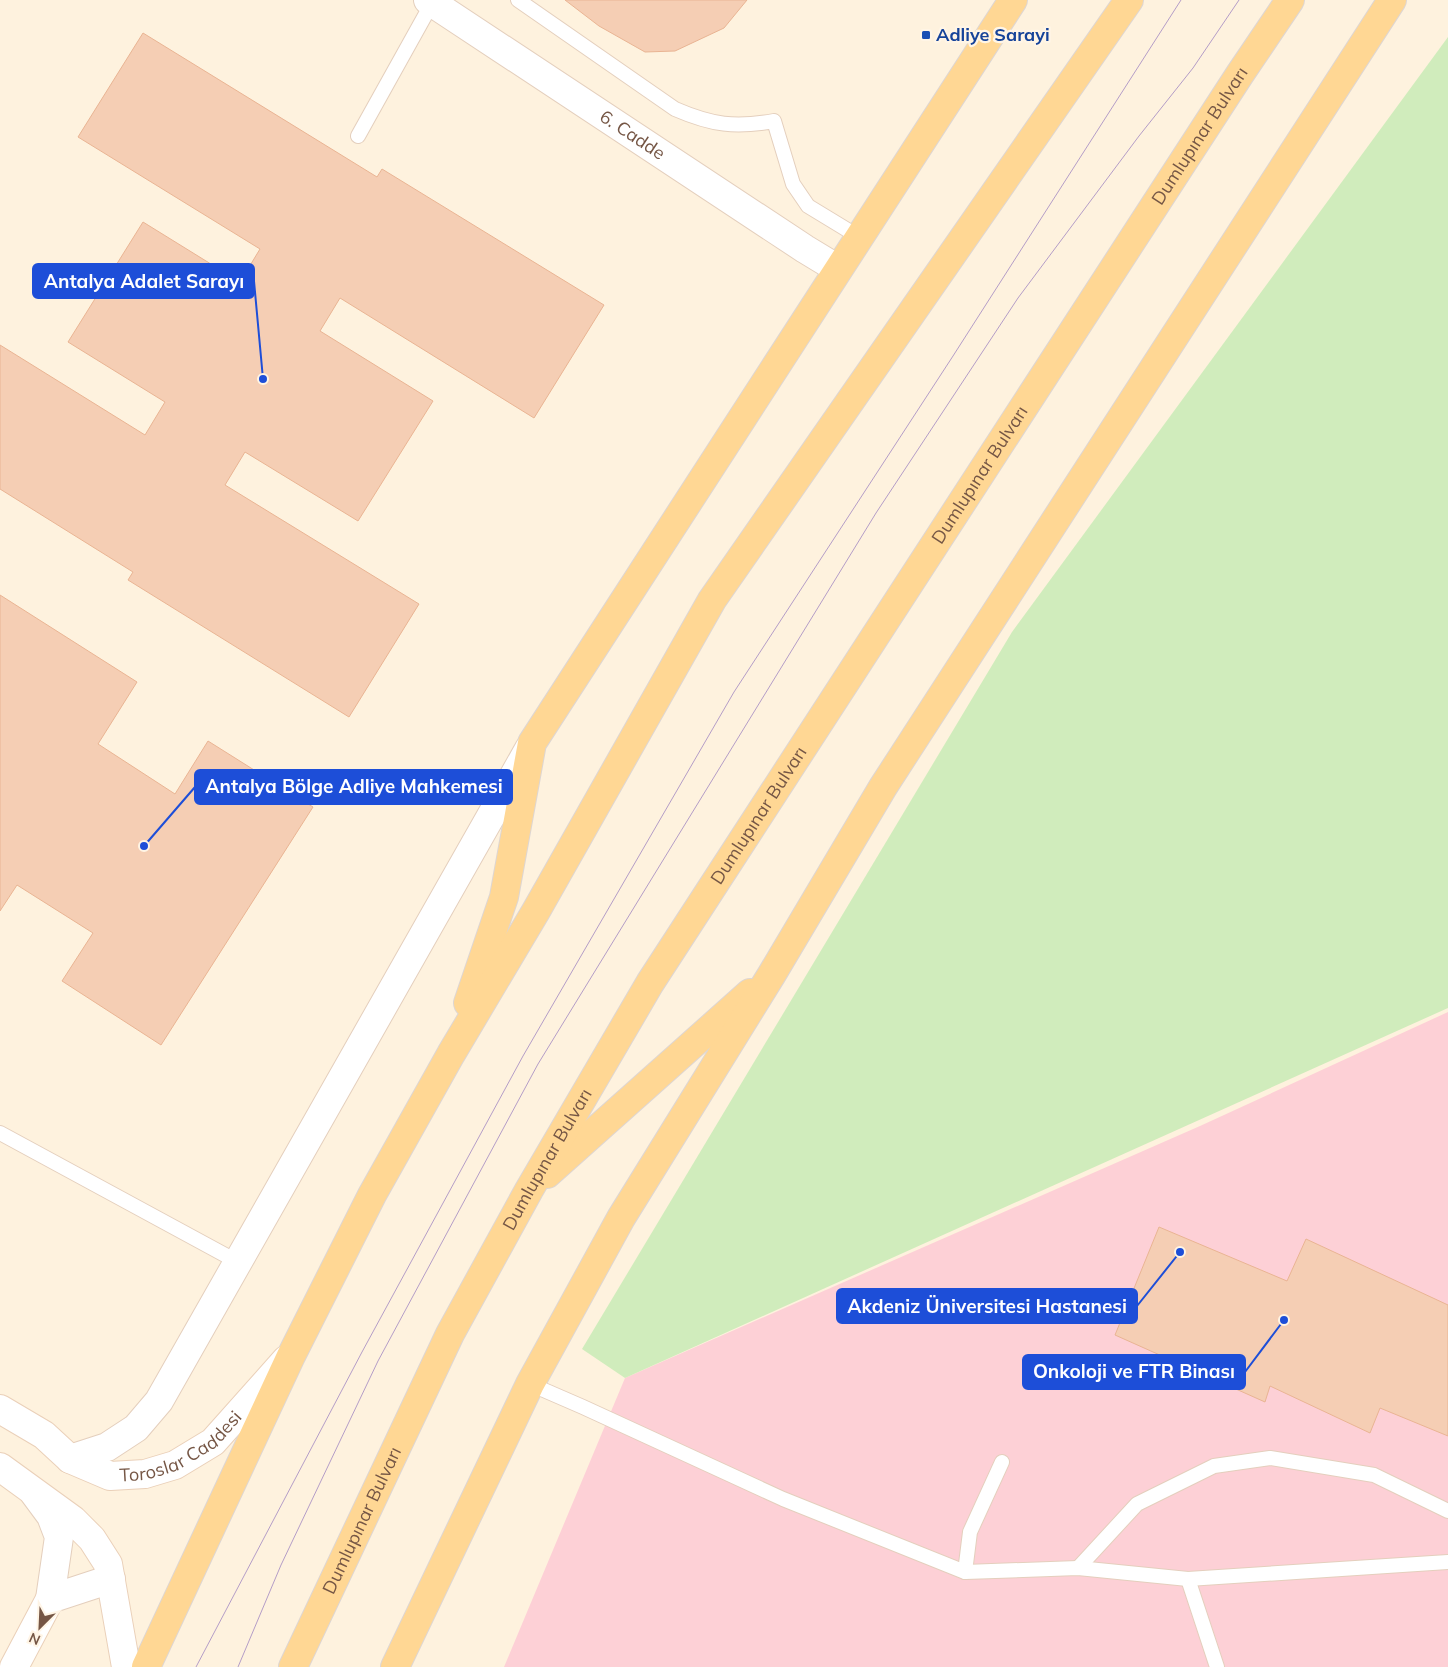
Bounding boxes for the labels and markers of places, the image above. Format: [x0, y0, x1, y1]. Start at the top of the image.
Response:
place label: Adliye Sarayi [936, 23, 1050, 46]
marker: Adliye Sarayi [920, 29, 932, 41]
callout: Antalya Adalet Sarayı [33, 264, 254, 298]
callout: Antalya Bölge Adliye Mahkemesi [195, 770, 512, 804]
callout: Akdeniz Üniversitesi Hastanesi [837, 1289, 1137, 1323]
callout: Onkoloji ve FTR Binası [1023, 1355, 1245, 1389]

